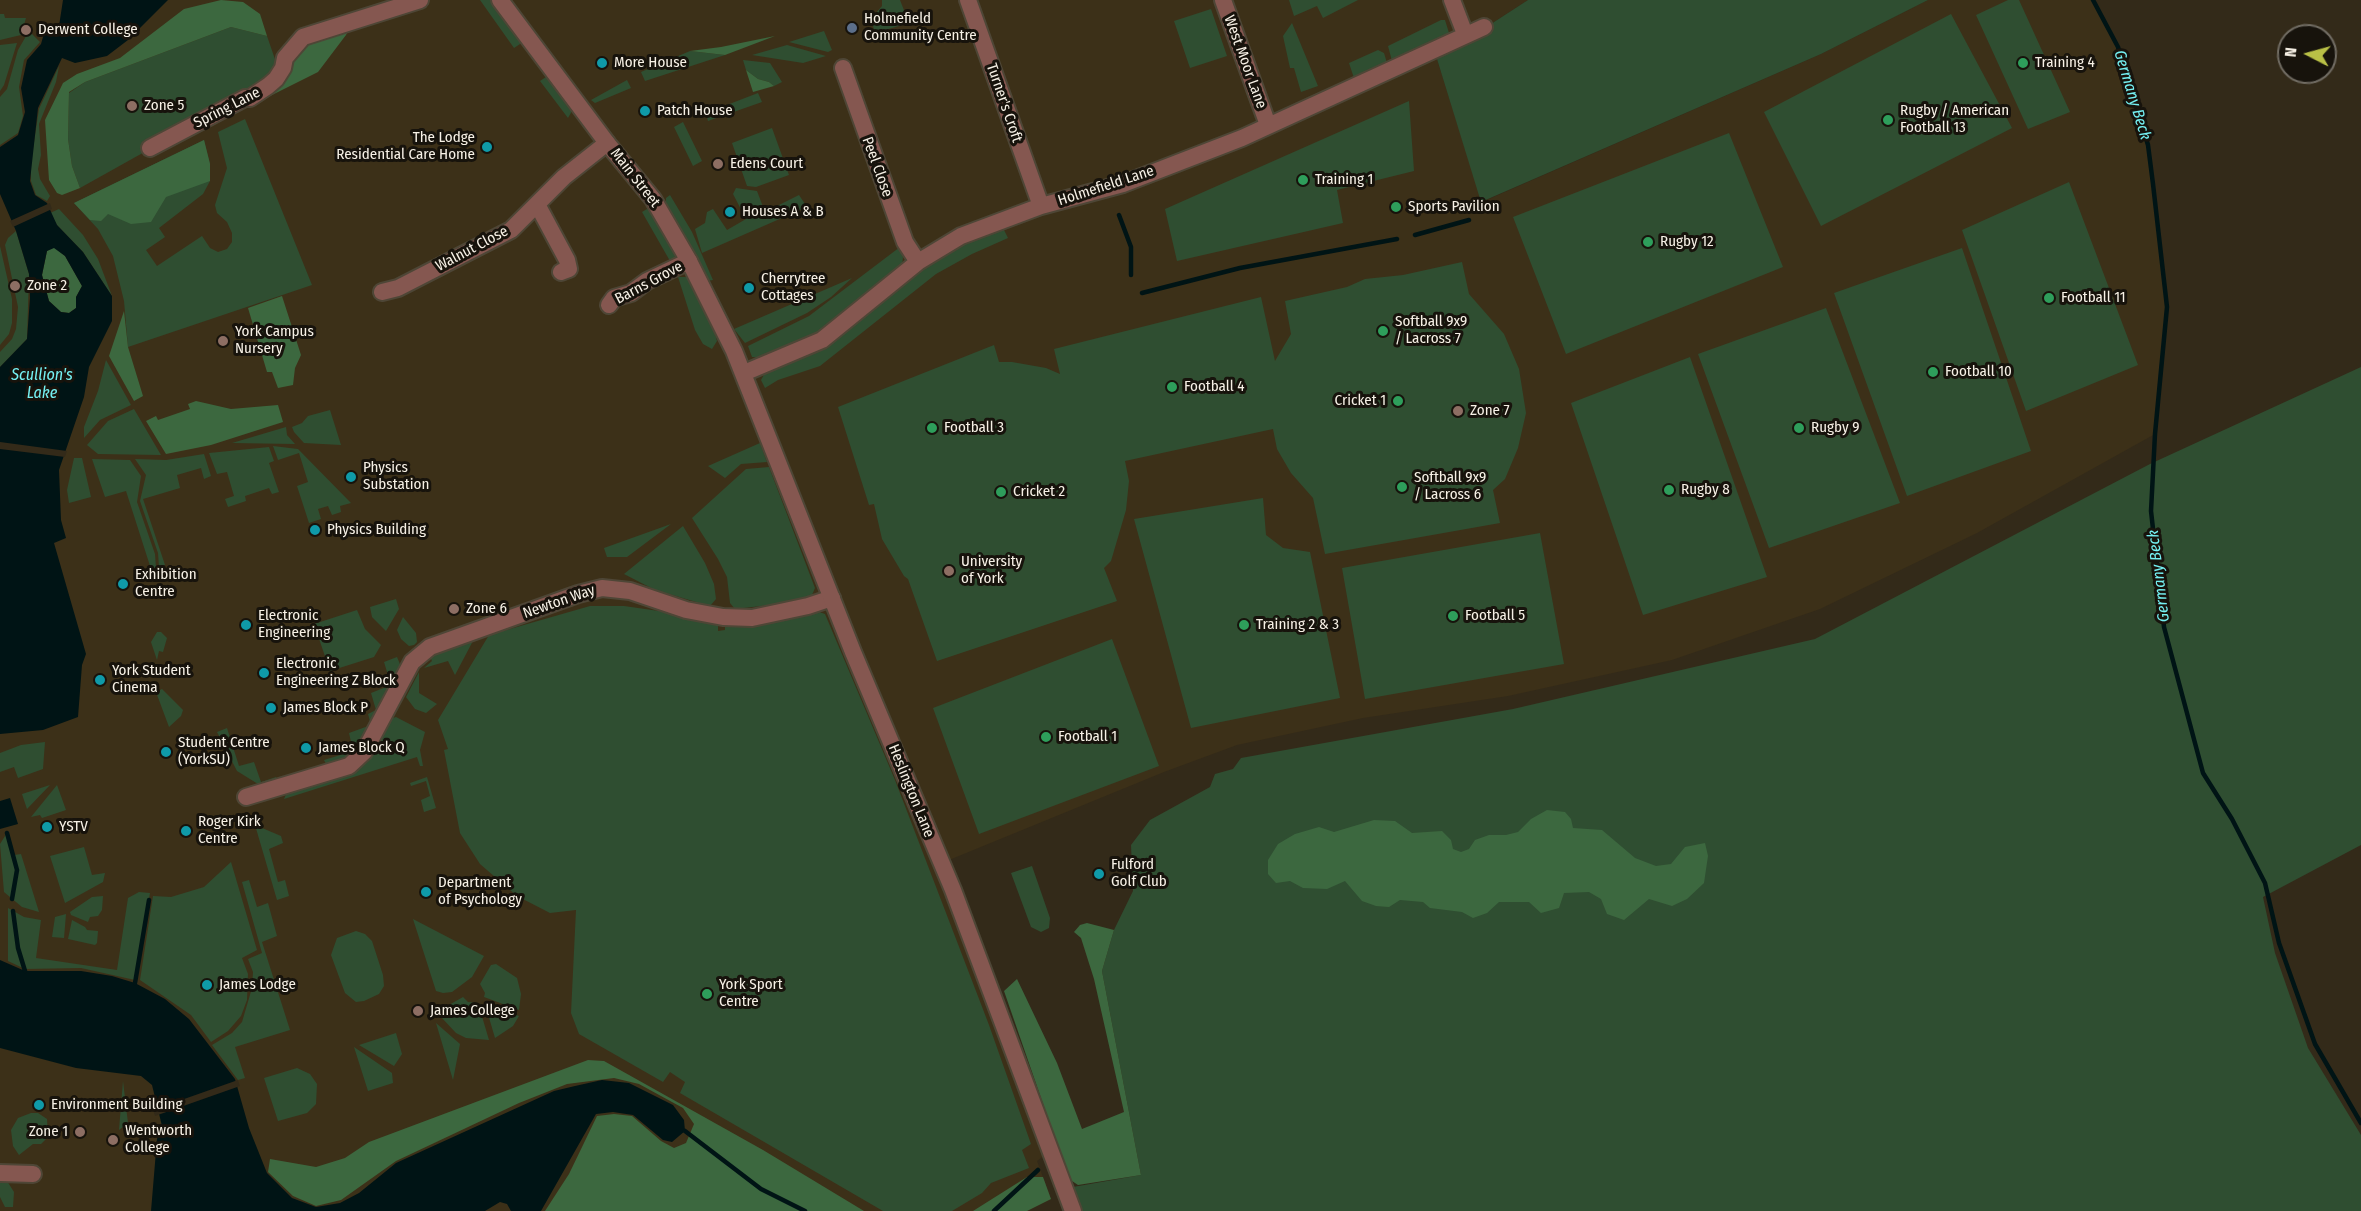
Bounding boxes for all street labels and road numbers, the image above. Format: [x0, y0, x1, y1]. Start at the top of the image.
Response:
street label: West Moor Lane [1220, 13, 1270, 111]
street label: Turner's Croft [982, 61, 1026, 145]
street label: Spring Lane [191, 84, 263, 132]
street label: Peel Close [858, 134, 896, 200]
street label: Main Street [606, 145, 664, 211]
street label: Holmefield Lane [1056, 162, 1156, 210]
street label: Walnut Close [433, 222, 511, 276]
street label: Barns Grove [612, 258, 686, 308]
street label: Newton Way [521, 581, 597, 623]
street label: Heslington Lane [884, 742, 938, 840]

